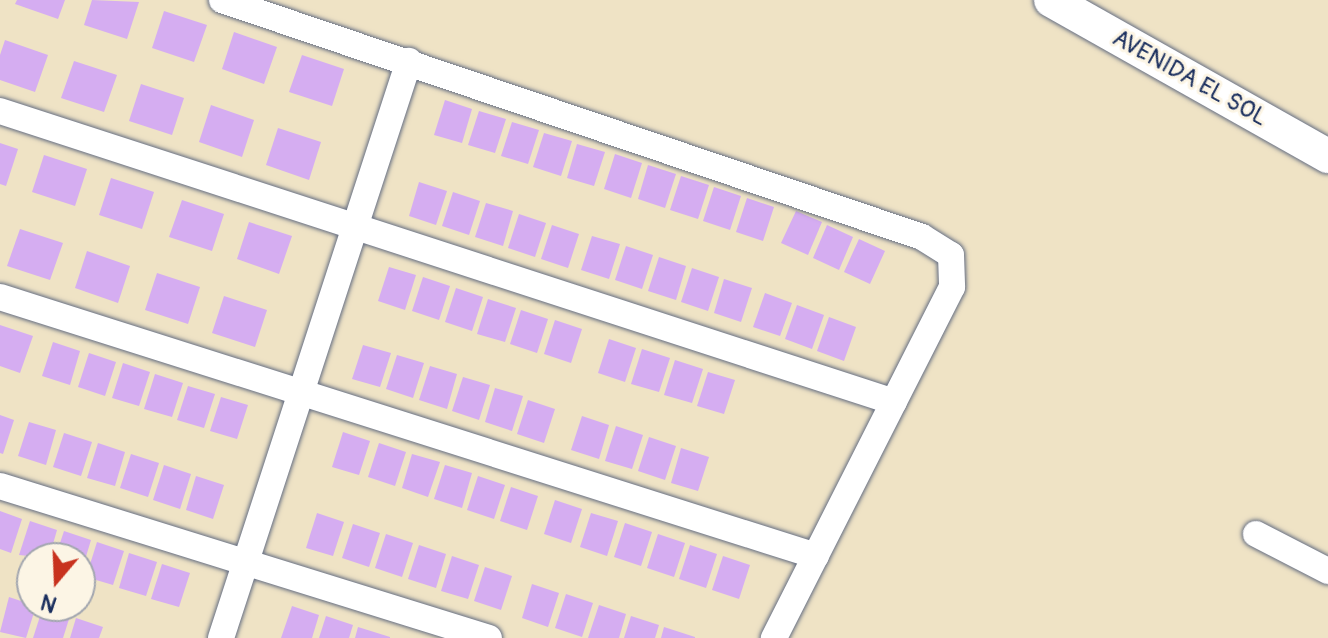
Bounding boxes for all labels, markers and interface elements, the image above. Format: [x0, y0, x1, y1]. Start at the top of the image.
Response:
street label: AVENIDA EL SOL [1108, 24, 1272, 132]
north arrow [16, 542, 96, 622]
text: N [37, 587, 60, 618]

